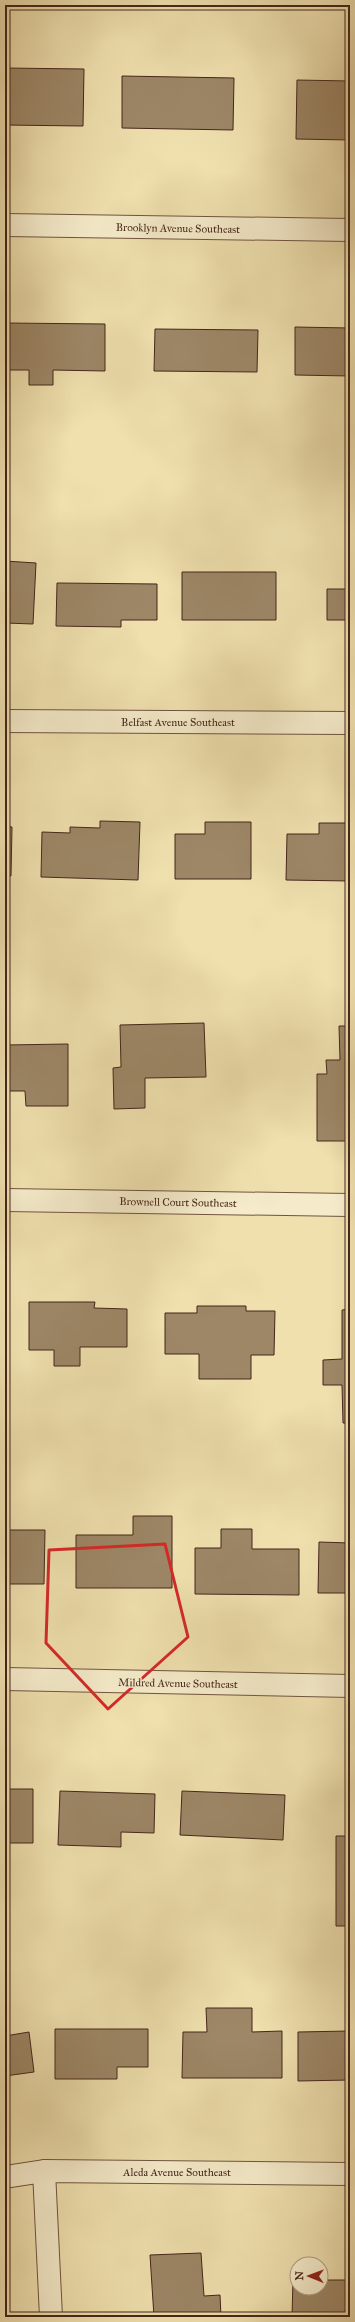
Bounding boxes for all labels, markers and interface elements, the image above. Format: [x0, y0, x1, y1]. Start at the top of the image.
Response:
street label: Brooklyn Avenue Southeast [116, 221, 240, 236]
street label: Belfast Avenue Southeast [121, 716, 235, 729]
street label: Brownell Court Southeast [119, 1195, 237, 1210]
street label: Mildred Avenue Southeast [118, 1676, 238, 1691]
street label: Aleda Avenue Southeast [122, 2166, 231, 2179]
north arrow [289, 2256, 329, 2296]
text: N [293, 2270, 306, 2281]

